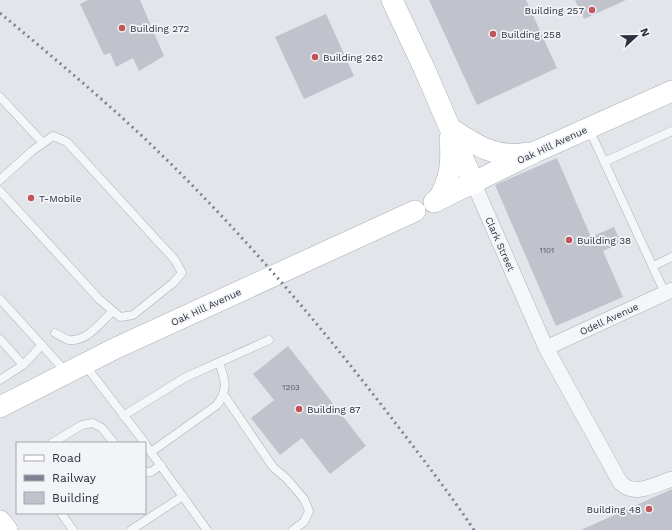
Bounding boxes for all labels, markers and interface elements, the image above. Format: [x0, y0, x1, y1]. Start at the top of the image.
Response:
place label: Building 257 [524, 5, 584, 16]
marker: Building 257 [587, 5, 597, 15]
north arrow [616, 16, 656, 56]
marker: Building 272 [117, 23, 127, 33]
place label: Building 272 [130, 23, 190, 34]
text: N [637, 26, 652, 39]
marker: Building 258 [488, 29, 498, 39]
place label: Building 258 [501, 29, 561, 40]
marker: Building 262 [310, 52, 320, 62]
place label: Building 262 [323, 52, 383, 63]
street label: Oak Hill Avenue [515, 124, 589, 166]
marker: T-Mobile [26, 193, 36, 203]
place label: T-Mobile [39, 193, 82, 204]
street label: Clark Street [483, 215, 517, 274]
marker: Building 38 [564, 235, 574, 245]
place label: Building 38 [577, 235, 631, 246]
house number: 1101 [540, 246, 554, 255]
street label: Oak Hill Avenue [169, 286, 243, 328]
street label: Odell Avenue [578, 300, 640, 337]
house number: 1203 [282, 383, 300, 392]
marker: Building 87 [294, 404, 304, 414]
place label: Building 87 [307, 404, 361, 415]
legend [16, 442, 146, 514]
text: Road [52, 451, 81, 465]
text: Railway [52, 471, 97, 485]
text: Building [52, 491, 99, 505]
place label: Building 48 [586, 504, 641, 515]
marker: Building 48 [644, 504, 654, 514]

